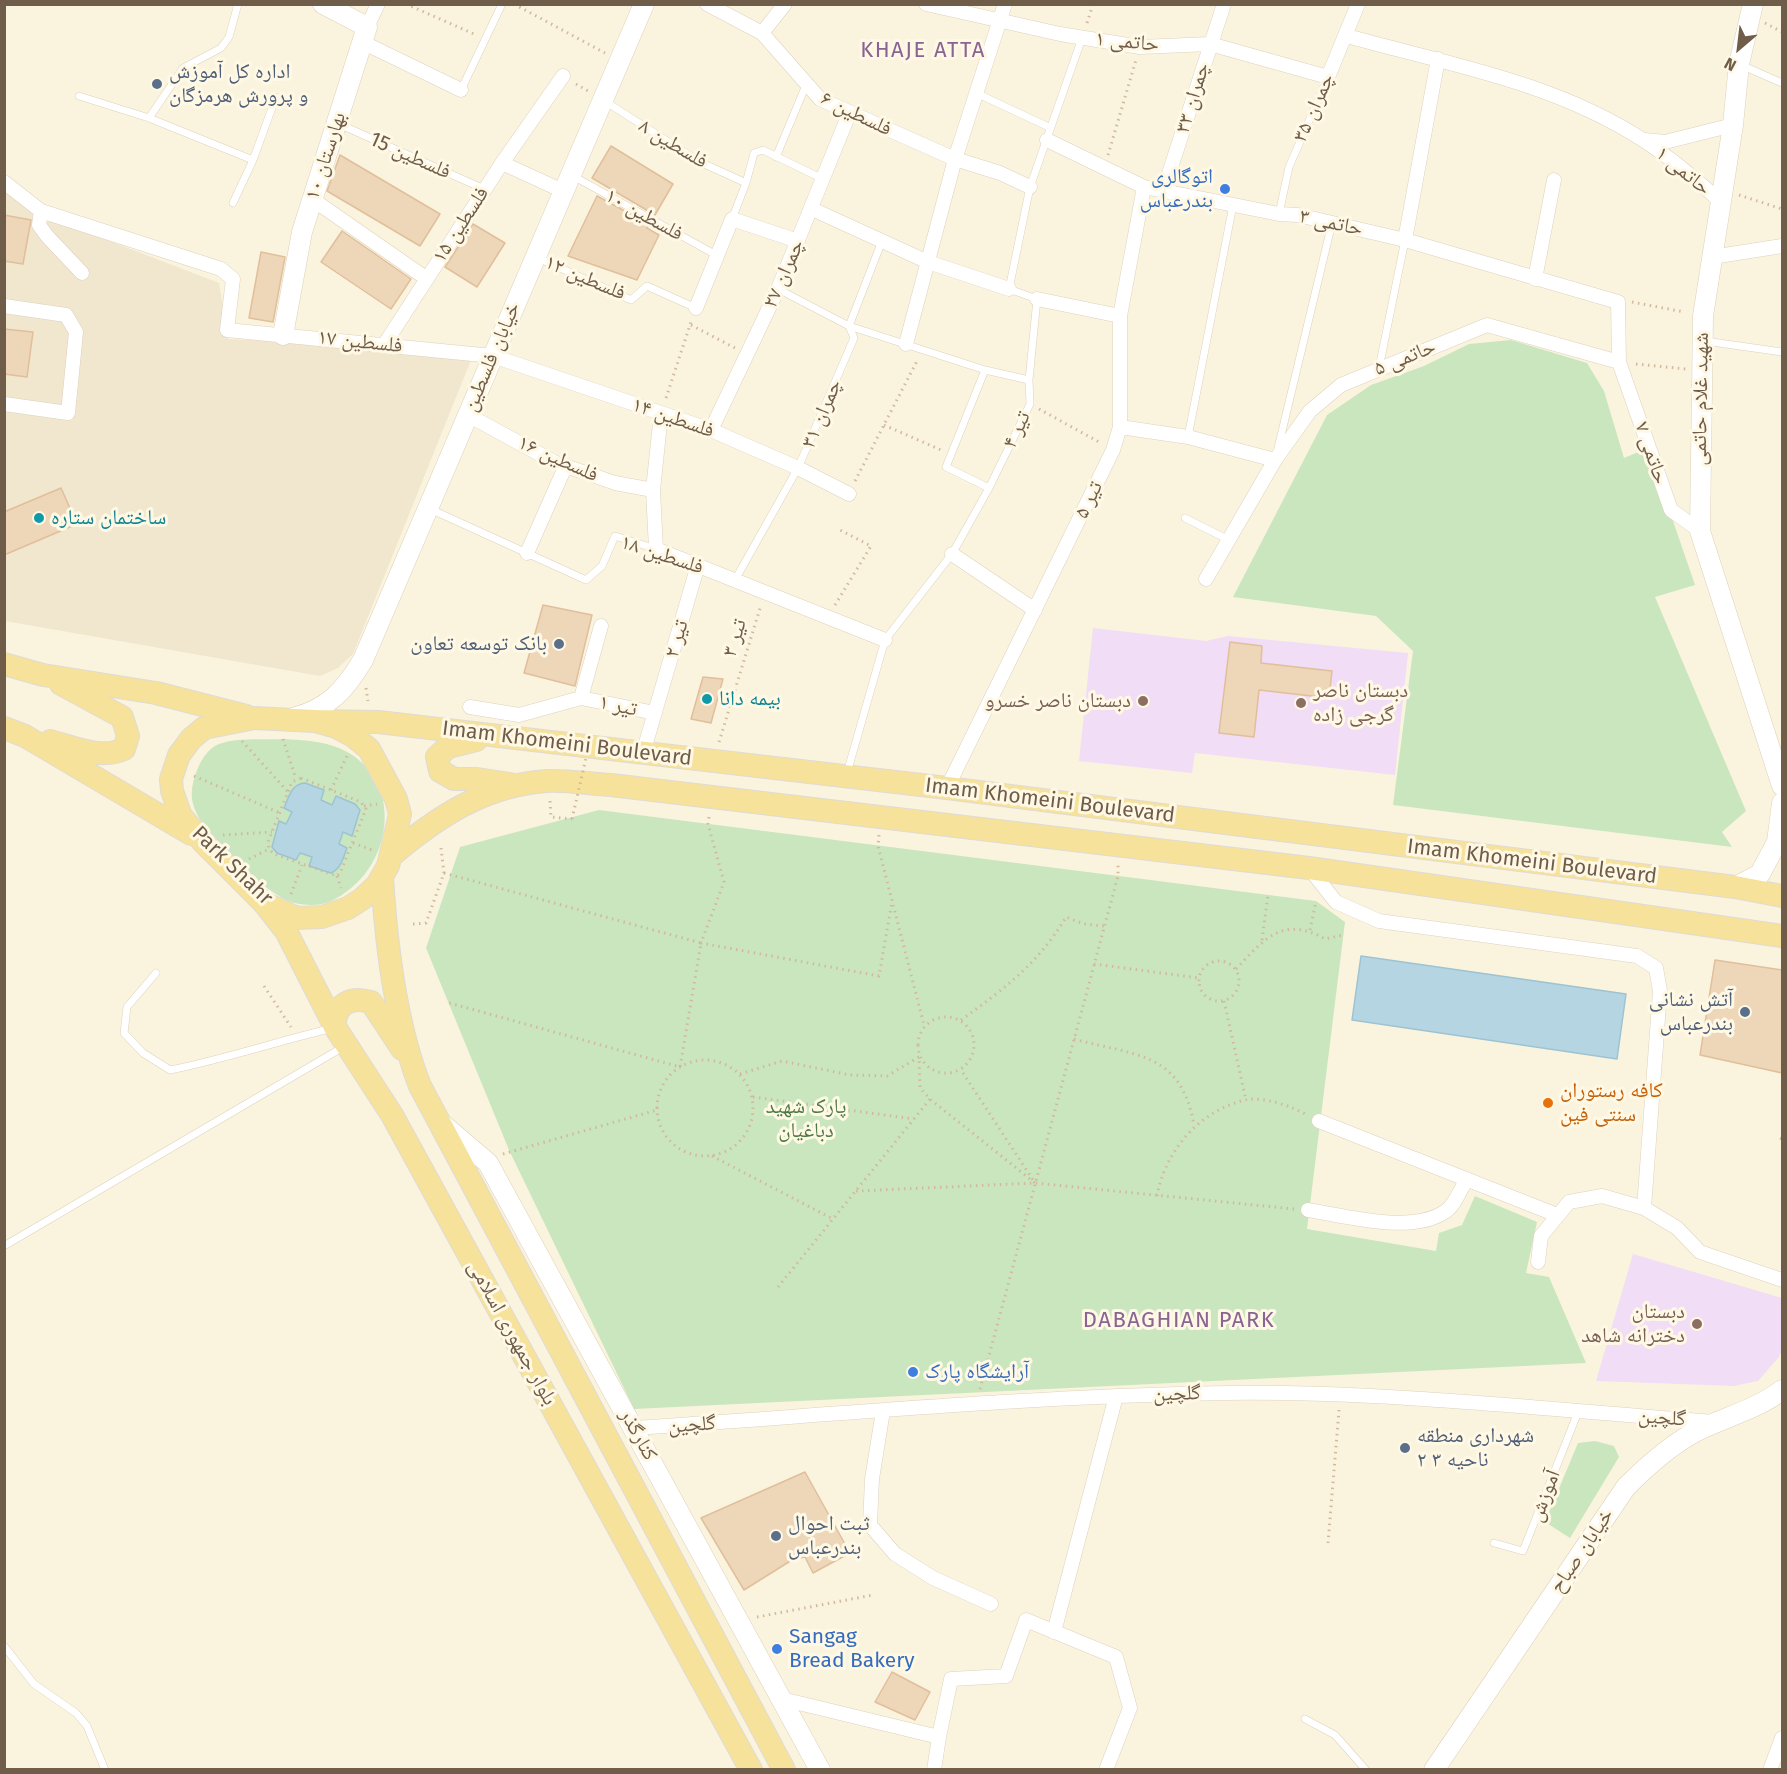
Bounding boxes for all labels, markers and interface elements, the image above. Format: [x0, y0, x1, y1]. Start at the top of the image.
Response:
north arrow [1709, 18, 1769, 78]
street label: حاتمی ۱ [1094, 27, 1160, 57]
district label: KHAJE ATTA [860, 38, 986, 64]
text: N [1721, 53, 1739, 75]
place label: اداره کل آموزش و پرورش هرمزگان [169, 59, 308, 109]
street label: چمران ۳۳ [1170, 60, 1216, 136]
street label: چمران ۳۵ [1288, 70, 1340, 146]
marker: اداره کل آموزش و پرورش هرمزگان [150, 77, 164, 91]
street label: فلسطین ۶ [816, 86, 896, 142]
street label: بهارستان ۱۰ [300, 109, 352, 203]
street label: فلسطین ۸ [634, 114, 712, 174]
street label: فلسطین 15 [366, 127, 454, 185]
street label: حاتمی ۱ [1650, 141, 1716, 201]
place label: اتوگالری بندرعباس [1140, 164, 1213, 214]
street label: فلسطین ۱۵ [427, 182, 495, 268]
marker: اتوگالری بندرعباس [1218, 182, 1232, 196]
street label: فلسطین ۱۰ [601, 183, 687, 247]
street label: حاتمی ۳ [1297, 204, 1365, 242]
street label: چمران ۲۷ [758, 236, 810, 312]
street label: فلسطین ۱۲ [541, 250, 629, 306]
street label: خیابان فلسطین [458, 299, 526, 415]
street label: فلسطین ۱۷ [316, 325, 404, 359]
street label: شهید غلام حاتمی [1687, 332, 1715, 466]
street label: حاتمی ۵ [1371, 334, 1439, 382]
street label: چمران ۳۱ [796, 376, 848, 452]
street label: فلسطین ۱۴ [629, 392, 717, 444]
street label: تیر ۴ [997, 407, 1037, 453]
street label: حاتمی ۷ [1629, 419, 1673, 487]
street label: فلسطین ۱۶ [514, 430, 602, 488]
street label: تیر ۵ [1069, 477, 1109, 523]
place label: ساختمان ستاره [51, 505, 166, 531]
marker: ساختمان ستاره [32, 511, 46, 525]
street label: فلسطین ۱۸ [618, 530, 706, 580]
street label: تیر ۳ [717, 616, 753, 660]
street label: تیر ۲ [660, 617, 694, 661]
place label: بانک توسعه تعاون [410, 631, 547, 657]
marker: بانک توسعه تعاون [552, 637, 566, 651]
place label: دبستان ناصر گرجی زاده [1313, 678, 1408, 728]
place label: بیمه دانا [719, 686, 781, 712]
place label: دبستان ناصر خسرو [985, 688, 1131, 714]
street label: تیر ۱ [597, 690, 639, 722]
marker: بیمه دانا [700, 692, 714, 706]
marker: دبستان ناصر خسرو [1136, 694, 1150, 708]
marker: دبستان ناصر گرجی زاده [1294, 696, 1308, 710]
street label: Imam Khomeini Boulevard [441, 716, 693, 772]
street label: Imam Khomeini Boulevard [924, 773, 1176, 829]
street label: Park Shahr [186, 821, 278, 911]
street label: Imam Khomeini Boulevard [1406, 834, 1658, 890]
place label: آتش نشانی بندرعباس [1649, 987, 1733, 1037]
marker: آتش نشانی بندرعباس [1738, 1005, 1752, 1019]
place label: کافه رستوران سنتی فین [1560, 1078, 1663, 1128]
park label: پارک شهید دباغیان [766, 1094, 846, 1144]
marker: کافه رستوران سنتی فین [1541, 1096, 1555, 1110]
street label: بلوار جمهوری اسلامی [462, 1256, 562, 1410]
place label: دبستان دخترانه شاهد [1581, 1299, 1685, 1349]
district label: DABAGHIAN PARK [1083, 1308, 1275, 1334]
marker: دبستان دخترانه شاهد [1690, 1317, 1704, 1331]
place label: آرایشگاه پارک [925, 1359, 1029, 1385]
marker: آرایشگاه پارک [906, 1365, 920, 1379]
street label: گلچین [1153, 1381, 1201, 1407]
street label: گلچین [1637, 1404, 1687, 1432]
street label: کنارگذر [614, 1405, 662, 1465]
street label: گلچین [667, 1411, 717, 1439]
place label: شهرداری منطقه ۲ ناحیه ۳ [1417, 1423, 1534, 1473]
marker: شهرداری منطقه ۲ ناحیه ۳ [1398, 1441, 1412, 1455]
street label: آموزش [1524, 1466, 1566, 1526]
street label: خیابان صباح [1545, 1504, 1619, 1598]
place label: ثبت احوال بندرعباس [788, 1511, 870, 1561]
marker: ثبت احوال بندرعباس [769, 1529, 783, 1543]
place label: Sangag Bread Bakery [789, 1624, 915, 1674]
marker: Sangag Bread Bakery [770, 1642, 784, 1656]

